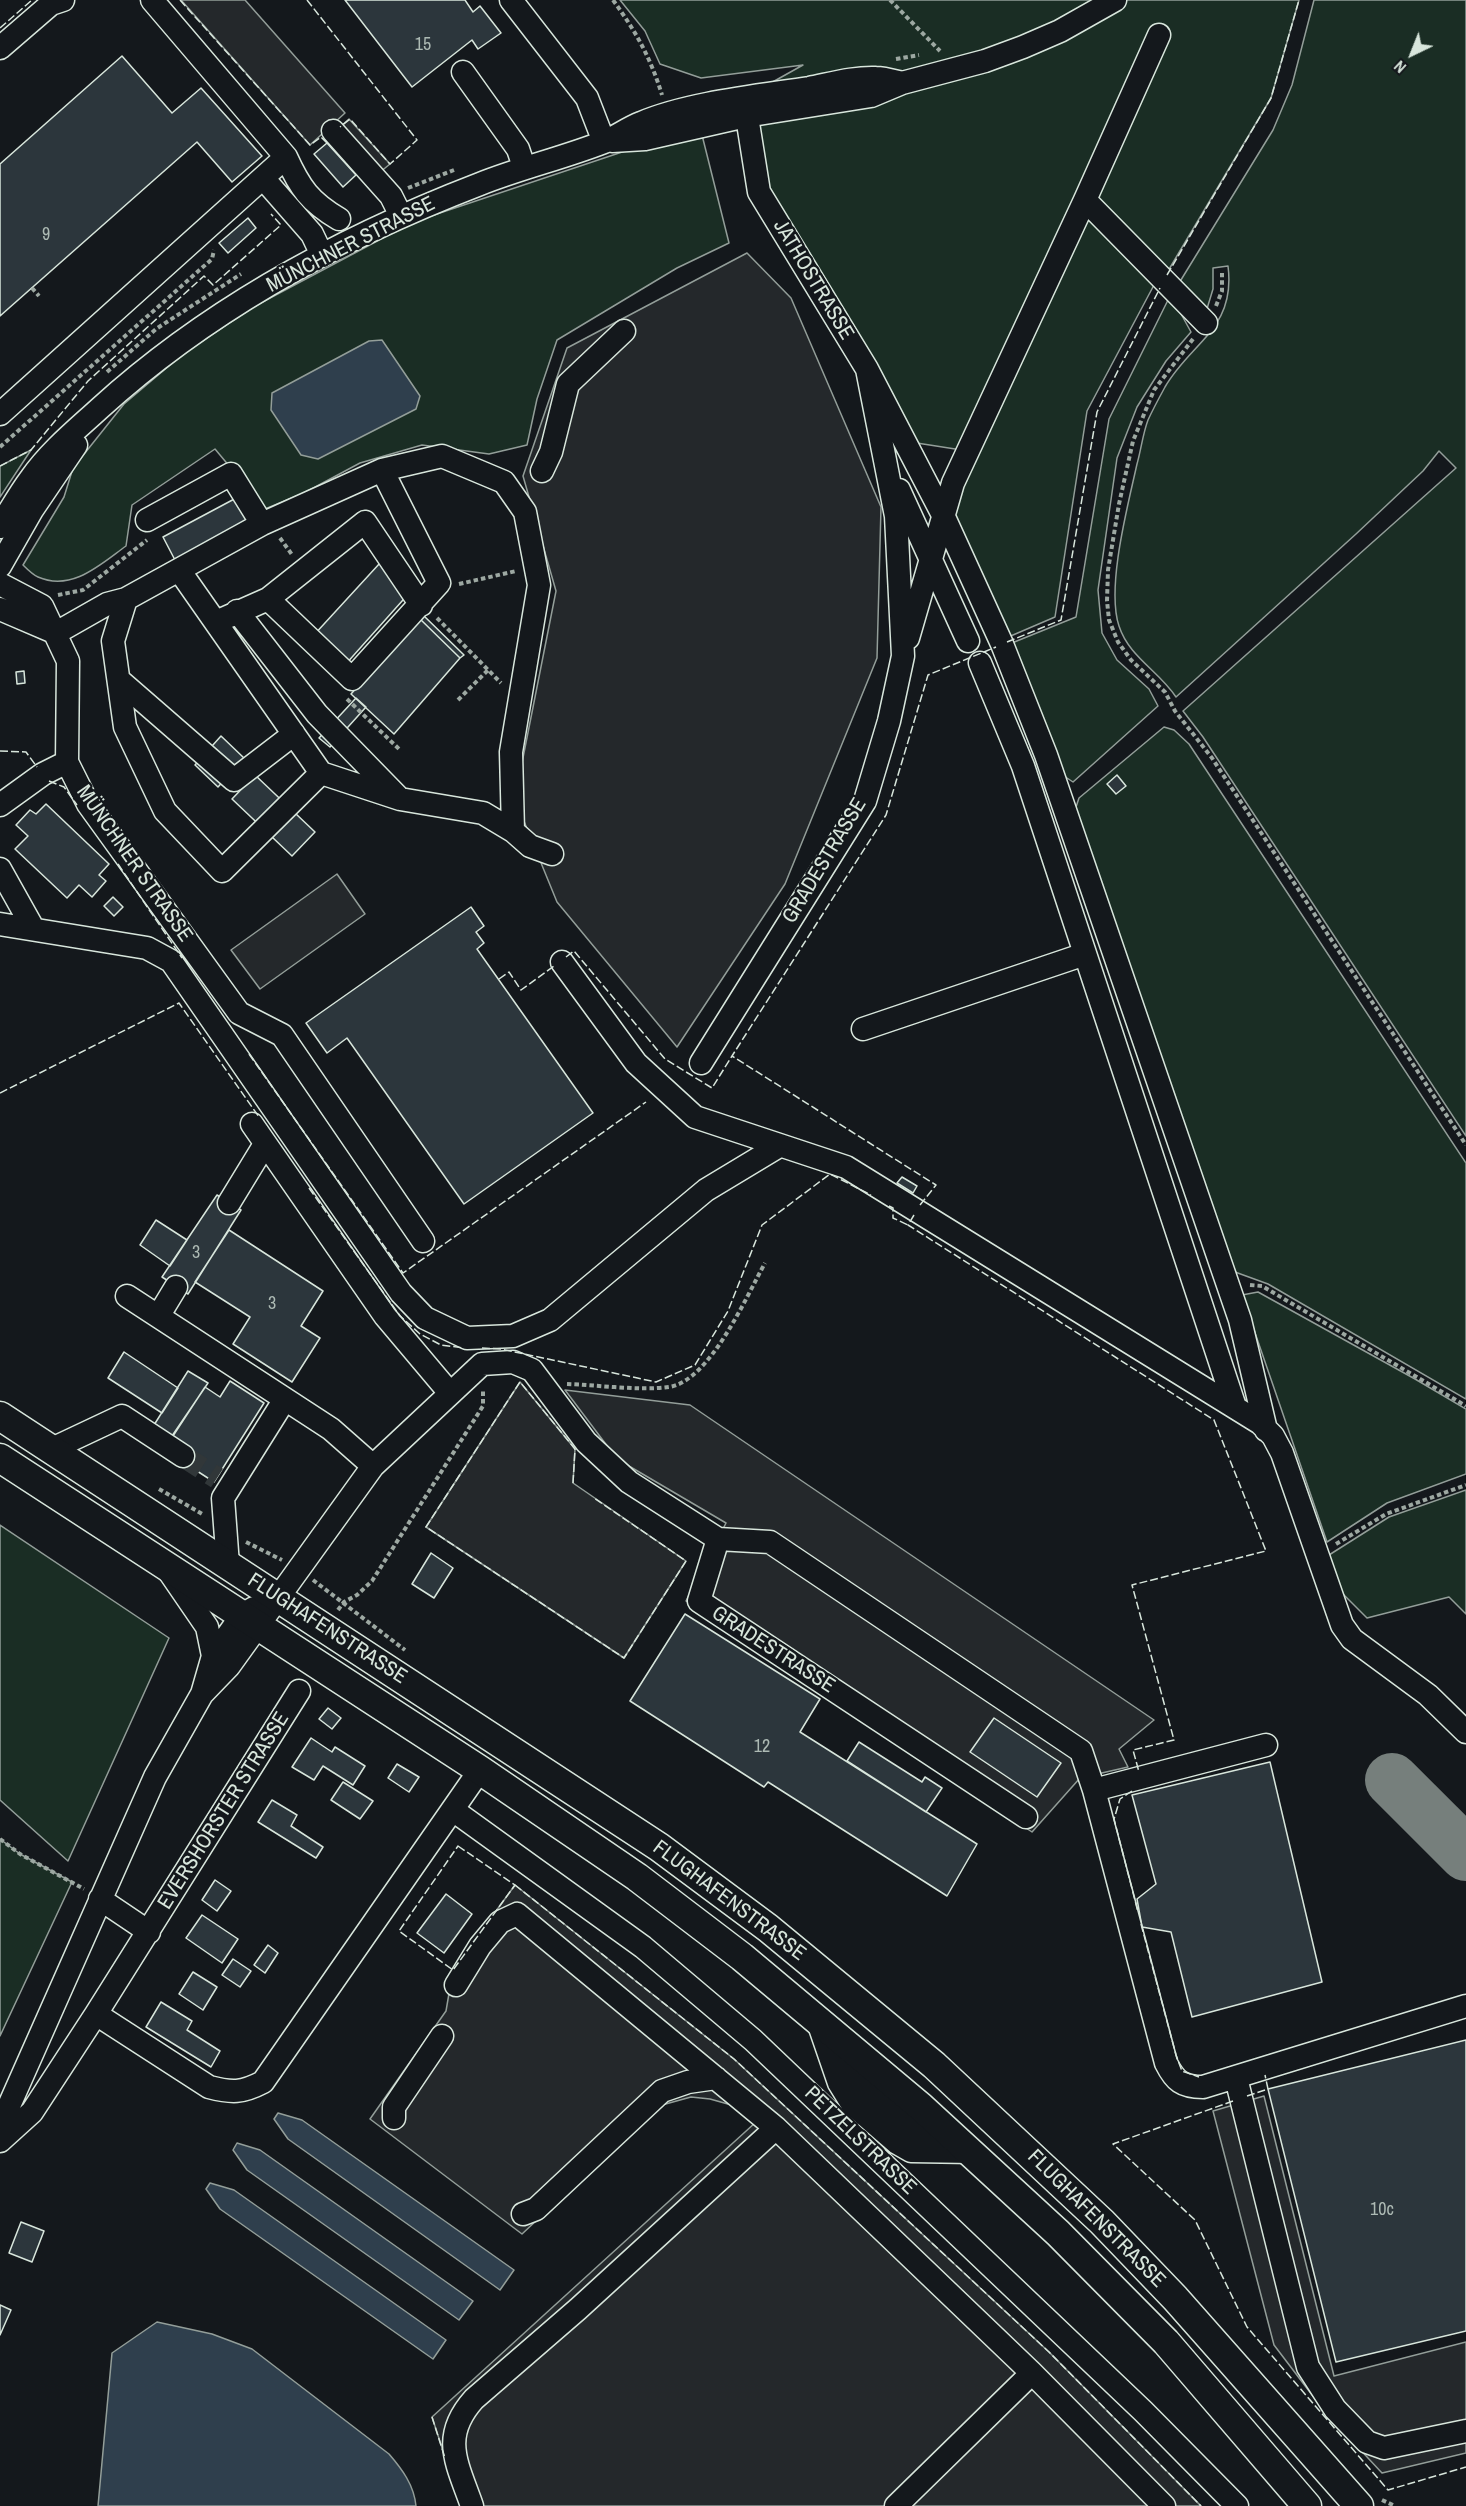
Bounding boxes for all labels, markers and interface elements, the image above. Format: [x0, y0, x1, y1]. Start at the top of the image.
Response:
north arrow [1382, 24, 1442, 84]
house number: 15 [415, 34, 431, 56]
text: N [1389, 56, 1411, 78]
street label: MÜNCHNER STRASSE [263, 192, 439, 298]
street label: JATHOSTRASSE [767, 215, 859, 345]
house number: 9 [42, 224, 50, 246]
street label: MÜNCHNER STRASSE [70, 781, 198, 947]
street label: GRADESTRASSE [778, 794, 872, 928]
house number: 3 [192, 1242, 200, 1264]
house number: 3 [268, 1293, 276, 1315]
street label: FLUGHAFENSTRASSE [243, 1568, 411, 1690]
street label: GRADESTRASSE [707, 1601, 839, 1699]
street label: EVERSHORSTER STRASSE [153, 1708, 295, 1914]
house number: 12 [754, 1736, 770, 1758]
street label: FLUGHAFENSTRASSE [648, 1835, 810, 1967]
street label: PETZELSTRASSE [799, 2081, 921, 2201]
street label: FLUGHAFENSTRASSE [1022, 2145, 1170, 2293]
house number: 10c [1370, 2199, 1394, 2221]

